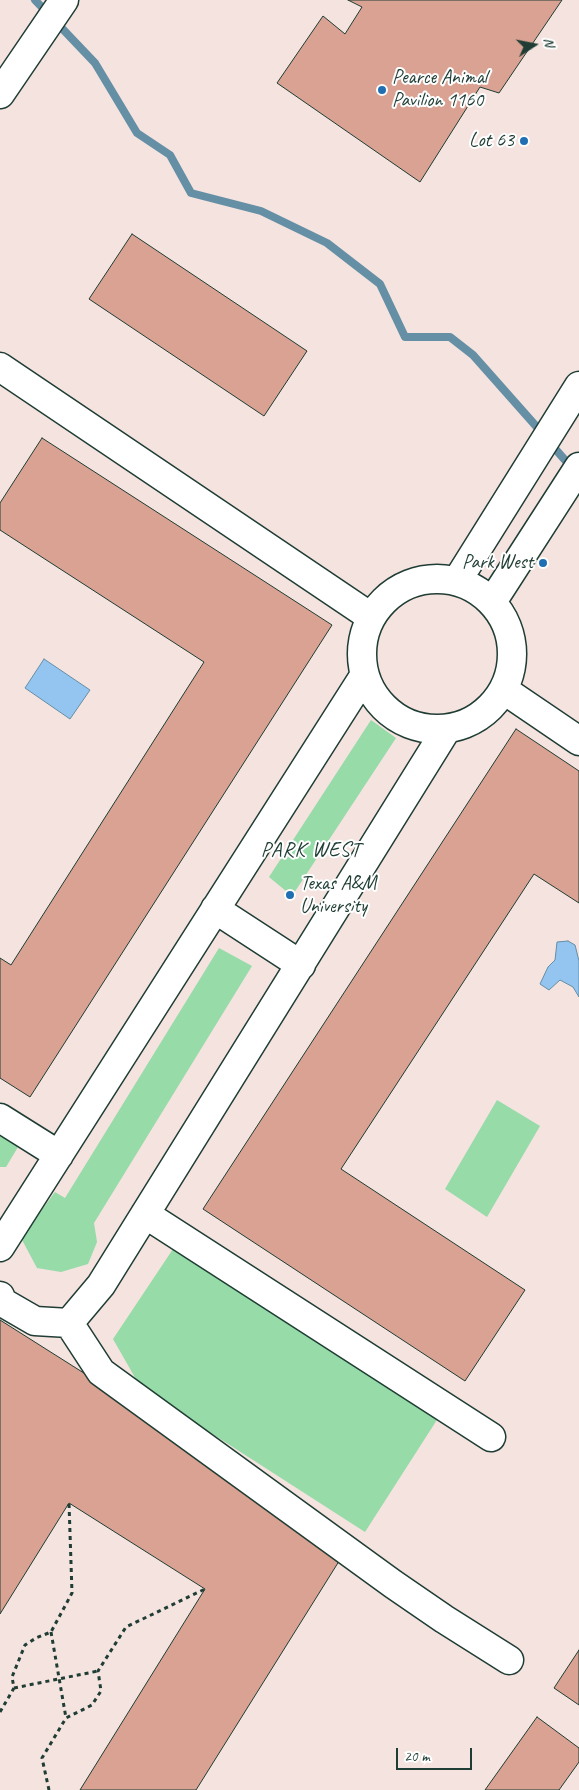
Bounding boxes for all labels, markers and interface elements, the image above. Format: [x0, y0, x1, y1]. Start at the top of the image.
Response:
north arrow [509, 20, 559, 70]
text: N [540, 36, 558, 48]
place label: Pearce Animal Pavilion 1160 [392, 66, 487, 113]
marker: Pearce Animal Pavilion 1160 [376, 84, 388, 96]
place label: Lot 63 [469, 129, 514, 153]
marker: Lot 63 [518, 135, 530, 147]
place label: Park West [462, 551, 533, 575]
marker: Park West [537, 557, 549, 569]
district label: PARK WEST [260, 837, 362, 863]
place label: Texas A&M University [300, 872, 376, 919]
marker: Texas A&M University [284, 889, 296, 901]
scale bar [399, 1738, 475, 1770]
text: 20 m [404, 1747, 430, 1766]

